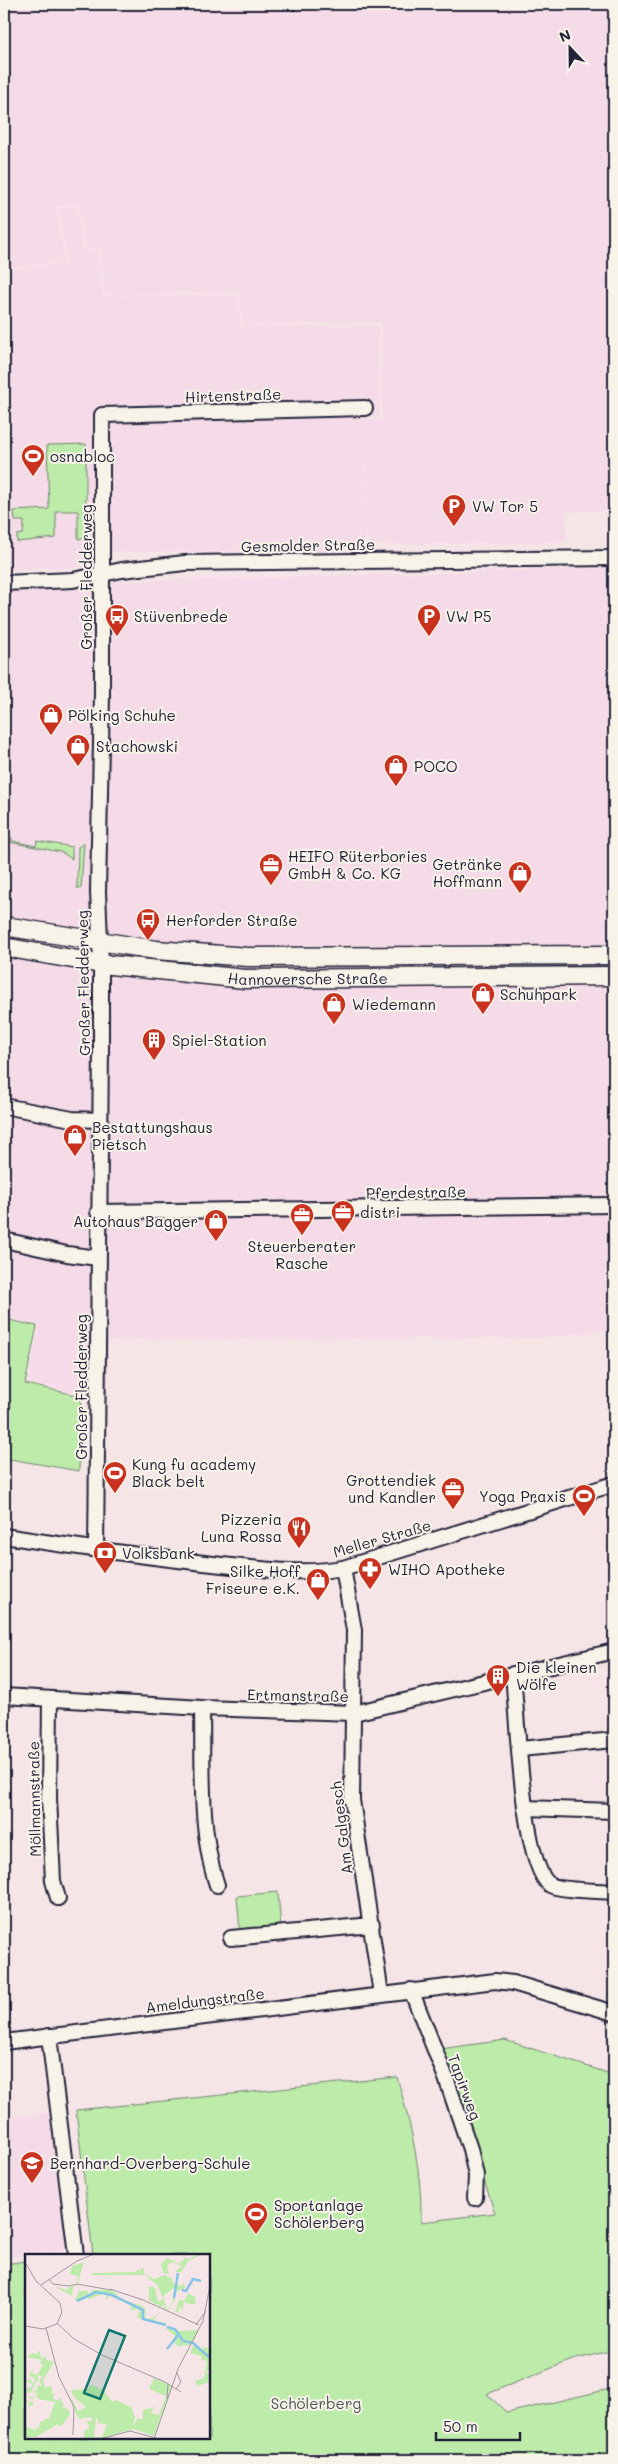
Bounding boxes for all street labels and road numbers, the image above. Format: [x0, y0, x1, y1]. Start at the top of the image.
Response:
street label: Hirtenstraße [184, 383, 282, 407]
street label: Großer Fledderweg [76, 504, 96, 650]
street label: Gesmolder Straße [241, 534, 375, 556]
street label: Großer Fledderweg [72, 910, 94, 1056]
street label: Hannoversche Straße [227, 967, 388, 989]
street label: Pferdestraße [366, 1181, 466, 1203]
street label: Großer Fledderweg [71, 1314, 91, 1460]
street label: Meller Straße [331, 1514, 433, 1562]
street label: Ertmanstraße [247, 1684, 349, 1706]
street label: Möllmannstraße [23, 1741, 45, 1857]
street label: Am Galgesch [325, 1780, 357, 1876]
street label: Ameldungstraße [144, 1983, 266, 2017]
street label: Tapirweg [444, 2051, 486, 2123]

